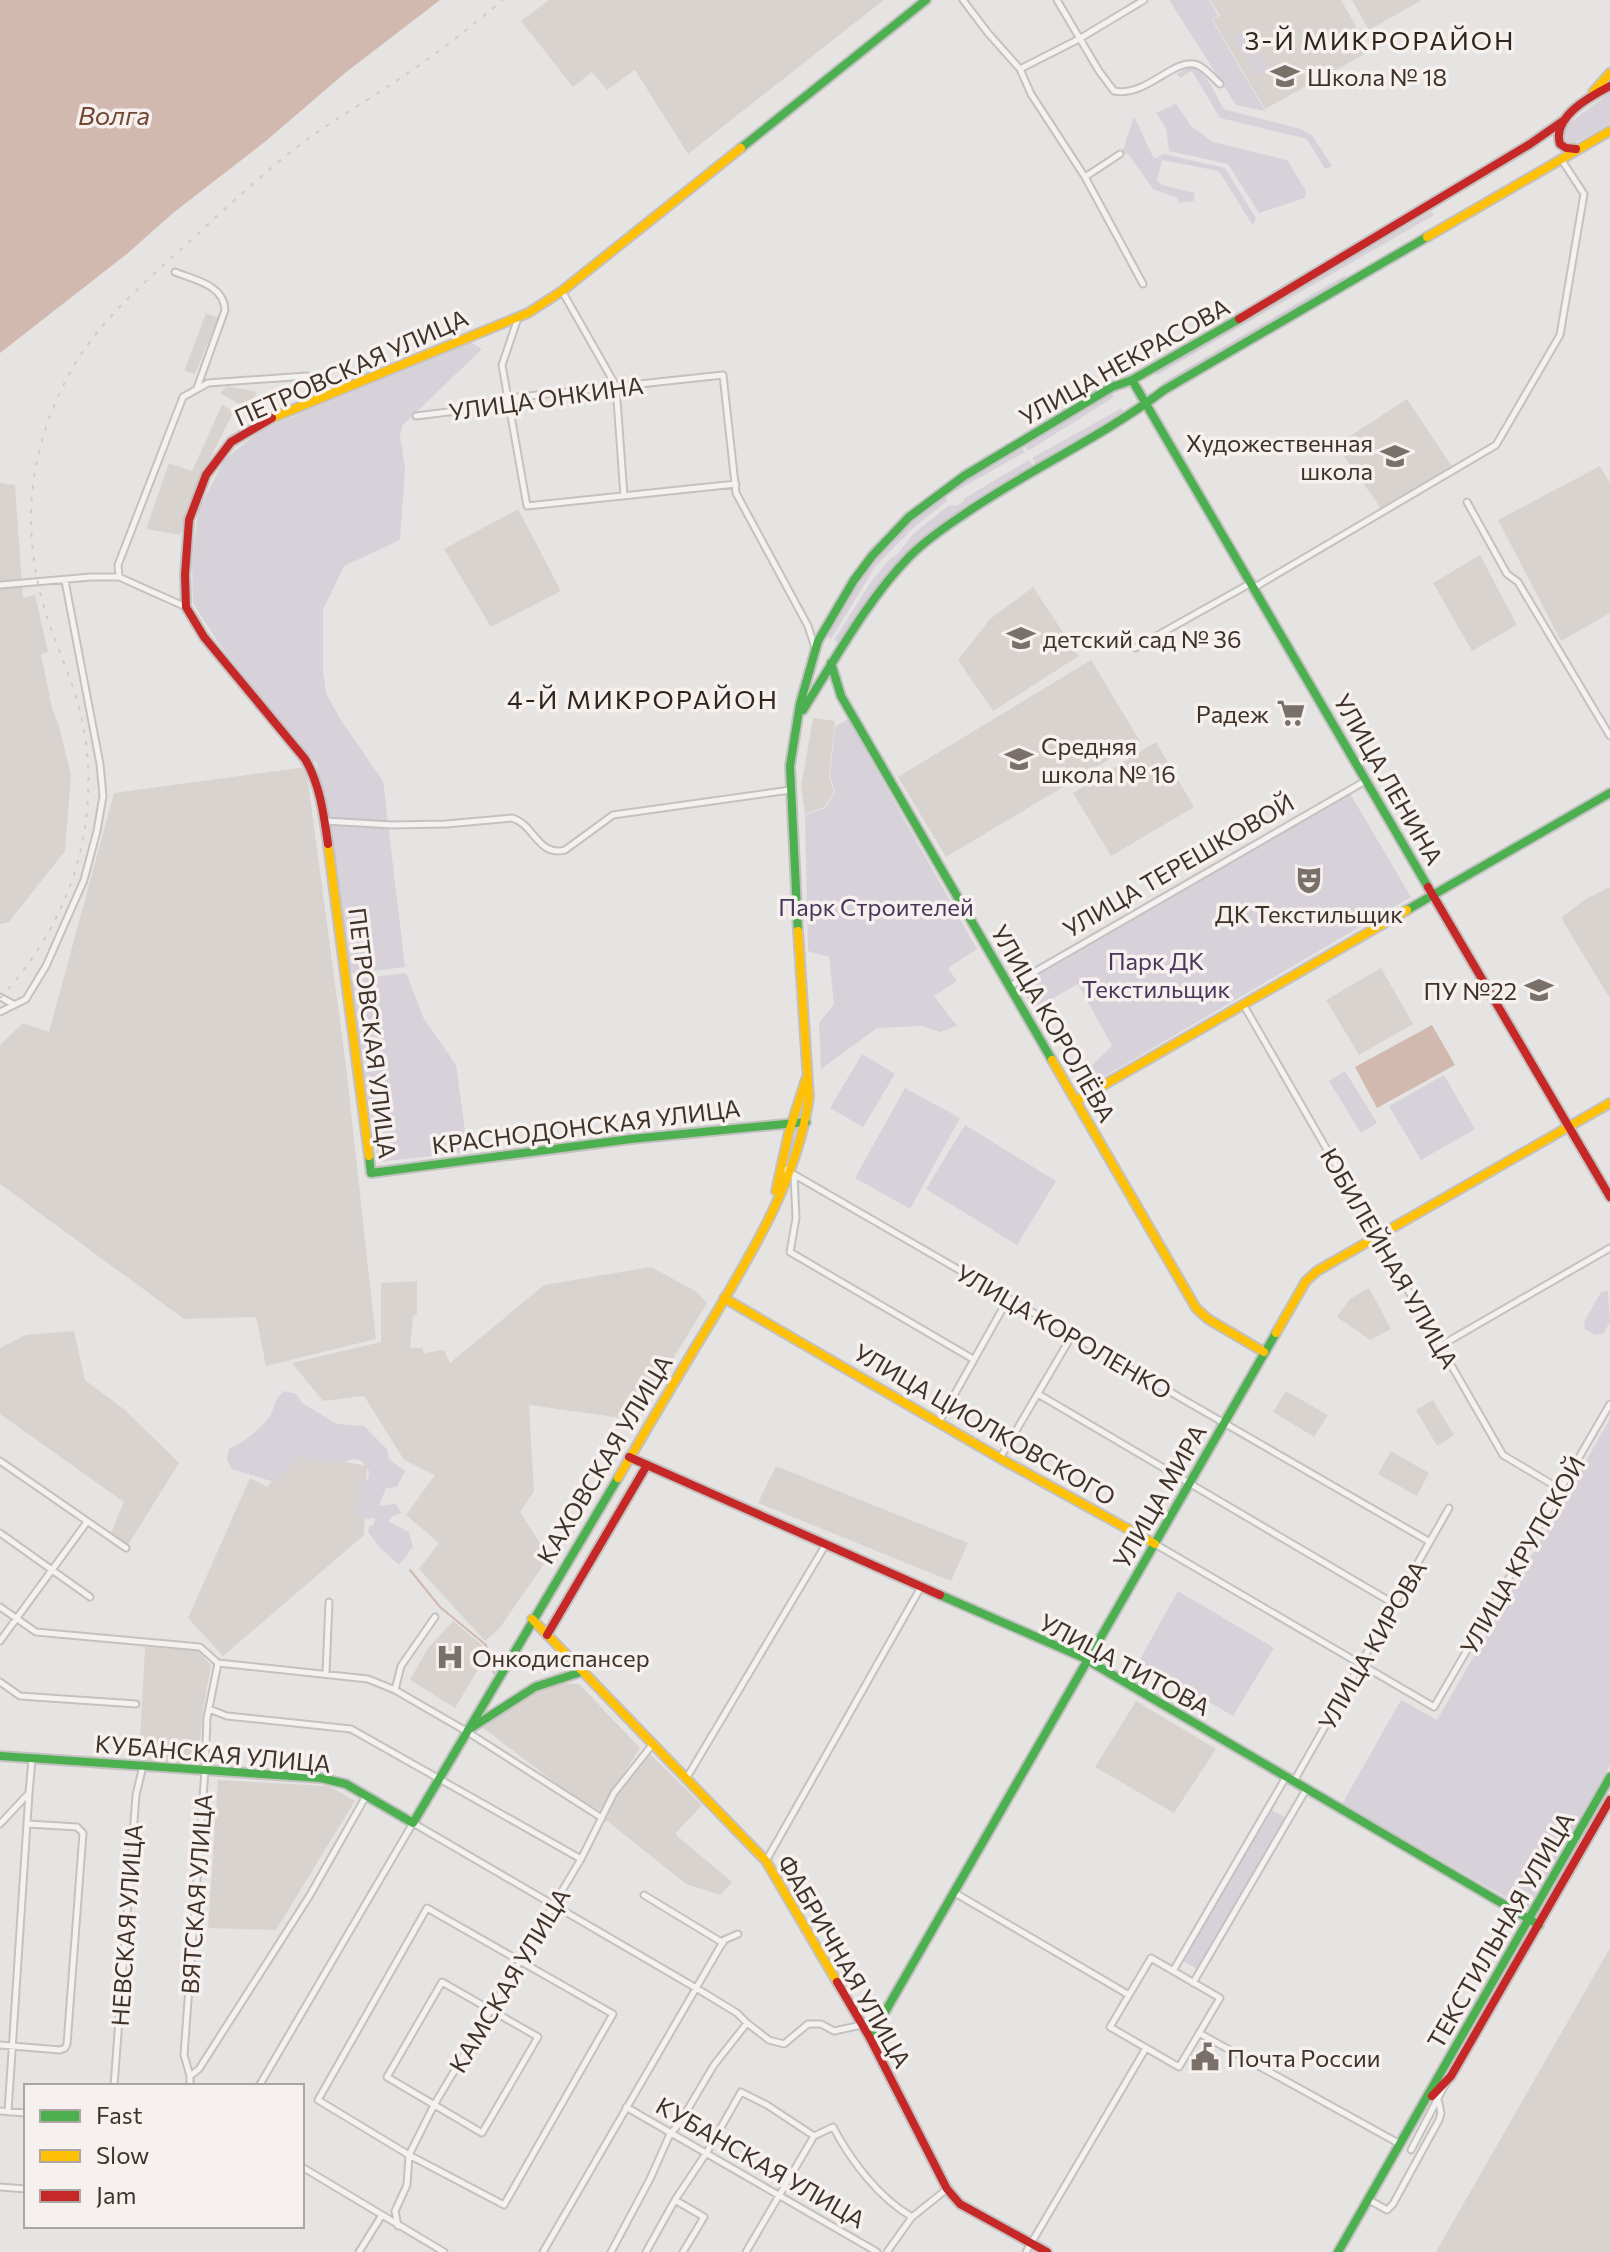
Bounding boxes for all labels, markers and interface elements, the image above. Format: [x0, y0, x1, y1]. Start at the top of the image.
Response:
district label: 3-Й МИКРОРАЙОН [1244, 24, 1516, 55]
school or university icon: Школа № 18 [1270, 61, 1300, 91]
place label: Школа № 18 [1307, 62, 1447, 91]
water label: Волга [78, 99, 150, 130]
street label: УЛИЦА НЕКРАСОВА [1014, 291, 1234, 431]
street label: ПЕТРОВСКАЯ УЛИЦА [230, 302, 472, 432]
street label: УЛИЦА ОНКИНА [447, 370, 645, 426]
place label: Художественная школа [1186, 428, 1373, 485]
school or university icon: Художественная школа [1380, 441, 1410, 471]
school or university icon: детский сад № 36 [1006, 623, 1036, 653]
place label: детский сад № 36 [1043, 624, 1242, 653]
district label: 4-Й МИКРОРАЙОН [507, 683, 779, 714]
street label: УЛИЦА ЛЕНИНА [1328, 688, 1450, 870]
supermarket icon: Радеж [1276, 698, 1306, 728]
place label: Радеж [1196, 699, 1269, 728]
place label: Средняя школа № 16 [1041, 731, 1176, 788]
school or university icon: Средняя школа № 16 [1004, 744, 1034, 774]
street label: УЛИЦА ТЕРЕШКОВОЙ [1057, 787, 1299, 943]
theatre icon: ДК Текстильщик [1294, 865, 1324, 895]
park label: Парк Строителей [778, 892, 974, 921]
place label: ДК Текстильщик [1215, 899, 1403, 928]
street label: ПЕТРОВСКАЯ УЛИЦА [343, 906, 403, 1160]
street label: УЛИЦА КОРОЛЁВА [986, 919, 1122, 1127]
park label: Парк ДК Текстильщик [1082, 946, 1230, 1003]
school or university icon: ПУ №22 [1524, 975, 1554, 1005]
place label: ПУ №22 [1424, 976, 1517, 1005]
street label: КРАСНОДОНСКАЯ УЛИЦА [430, 1093, 742, 1159]
street label: ЮБИЛЕЙНАЯ УЛИЦА [1315, 1143, 1465, 1373]
street label: УЛИЦА КОРОЛЕНКО [951, 1257, 1177, 1405]
street label: УЛИЦА ЦИОЛКОВСКОГО [849, 1337, 1121, 1511]
street label: КАХОВСКАЯ УЛИЦА [530, 1350, 678, 1568]
street label: УЛИЦА МИРА [1106, 1419, 1212, 1573]
street label: УЛИЦА КРУПСКОЙ [1453, 1451, 1591, 1659]
street label: УЛИЦА КИРОВА [1312, 1555, 1432, 1735]
street label: УЛИЦА ТИТОВА [1035, 1607, 1215, 1721]
hospital icon: Онкодиспансер [435, 1642, 465, 1672]
place label: Онкодиспансер [472, 1643, 650, 1672]
street label: КУБАНСКАЯ УЛИЦА [94, 1728, 332, 1778]
street label: ВЯТСКАЯ УЛИЦА [175, 1793, 217, 1995]
street label: ТЕКСТИЛЬНАЯ УЛИЦА [1420, 1807, 1580, 2053]
street label: НЕВСКАЯ УЛИЦА [104, 1823, 148, 2027]
street label: ФАБРИЧНАЯ УЛИЦА [772, 1849, 918, 2073]
street label: КАМСКАЯ УЛИЦА [442, 1883, 576, 2077]
public building icon: Почта России [1190, 2042, 1220, 2072]
place label: Почта России [1227, 2043, 1381, 2072]
legend [24, 2084, 304, 2228]
street label: КУБАНСКАЯ УЛИЦА [651, 2090, 871, 2234]
text: Fast [96, 2100, 143, 2129]
text: Slow [96, 2140, 149, 2169]
text: Jam [96, 2180, 136, 2209]

